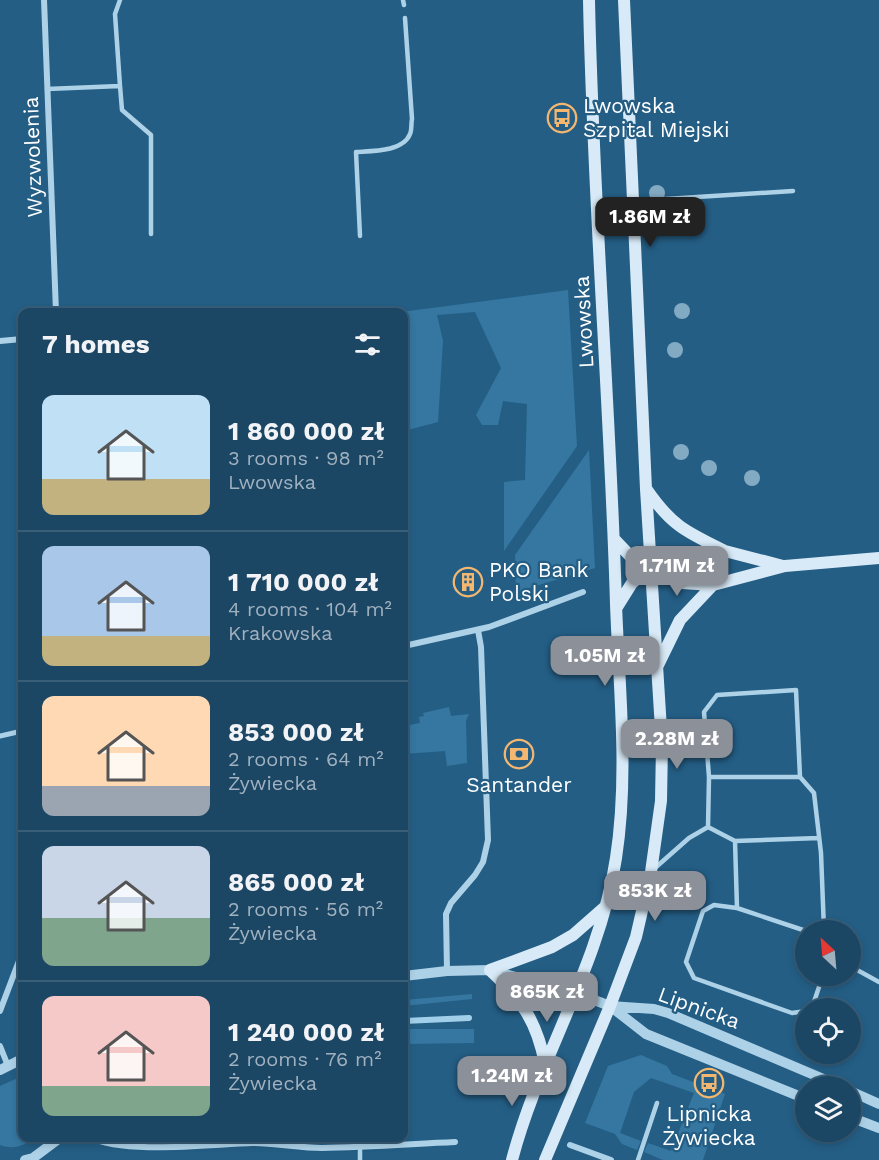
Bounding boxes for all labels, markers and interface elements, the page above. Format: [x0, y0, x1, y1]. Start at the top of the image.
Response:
place label: Lwowska Szpital Miejski [583, 93, 730, 142]
street label: Wyzwolenia [18, 96, 47, 218]
bus stop icon: Lwowska Szpital Miejski [546, 102, 578, 134]
pin: 1.86M zł [588, 197, 712, 248]
text: 1.86M zł [609, 204, 691, 228]
street label: Lwowska [569, 275, 598, 369]
icon: filters [351, 328, 384, 361]
text: 7 homes [42, 329, 150, 359]
text: 1 860 000 zł [228, 416, 385, 446]
icon: home [90, 419, 162, 491]
text: 3 rooms · 98 m² [228, 446, 384, 470]
text: Lwowska [228, 470, 316, 494]
pin: 1.71M zł [615, 546, 739, 597]
text: 1.71M zł [639, 553, 715, 577]
place label: PKO Bank Polski [489, 557, 588, 606]
building icon: PKO Bank Polski [452, 566, 484, 598]
text: 1 710 000 zł [228, 567, 379, 597]
icon: home [90, 570, 162, 642]
text: 4 rooms · 104 m² [228, 597, 392, 621]
text: Krakowska [228, 621, 332, 645]
pin: 1.05M zł [543, 636, 667, 687]
text: 1.05M zł [565, 643, 645, 667]
text: 853 000 zł [228, 717, 364, 747]
pin: 2.28M zł [615, 719, 739, 770]
icon: home [90, 720, 162, 792]
text: 2.28M zł [635, 726, 719, 750]
bank icon: Santander [503, 738, 535, 770]
text: 2 rooms · 64 m² [228, 747, 384, 771]
text: Żywiecka [228, 771, 317, 795]
place label: Santander [466, 772, 572, 797]
text: 865 000 zł [228, 867, 364, 897]
icon: home [90, 870, 162, 942]
pin: 853K zł [600, 871, 710, 922]
text: 853K zł [618, 878, 692, 902]
text: 2 rooms · 56 m² [228, 897, 383, 921]
north arrow [795, 920, 861, 986]
map controls [795, 920, 861, 1142]
text: Żywiecka [228, 921, 317, 945]
pin: 865K zł [492, 972, 602, 1023]
text: 865K zł [510, 979, 584, 1003]
street label: Lipnicka [655, 981, 744, 1034]
button: locate [795, 998, 861, 1064]
text: 1 240 000 zł [228, 1017, 384, 1047]
icon: home [90, 1020, 162, 1092]
text: 2 rooms · 76 m² [228, 1047, 381, 1071]
pin: 1.24M zł [450, 1056, 574, 1107]
text: 1.24M zł [471, 1063, 553, 1087]
bus stop icon: Lipnicka Żywiecka [693, 1067, 725, 1099]
text: Żywiecka [228, 1071, 317, 1095]
button: layers [795, 1076, 861, 1142]
place label: Lipnicka Żywiecka [662, 1101, 756, 1150]

